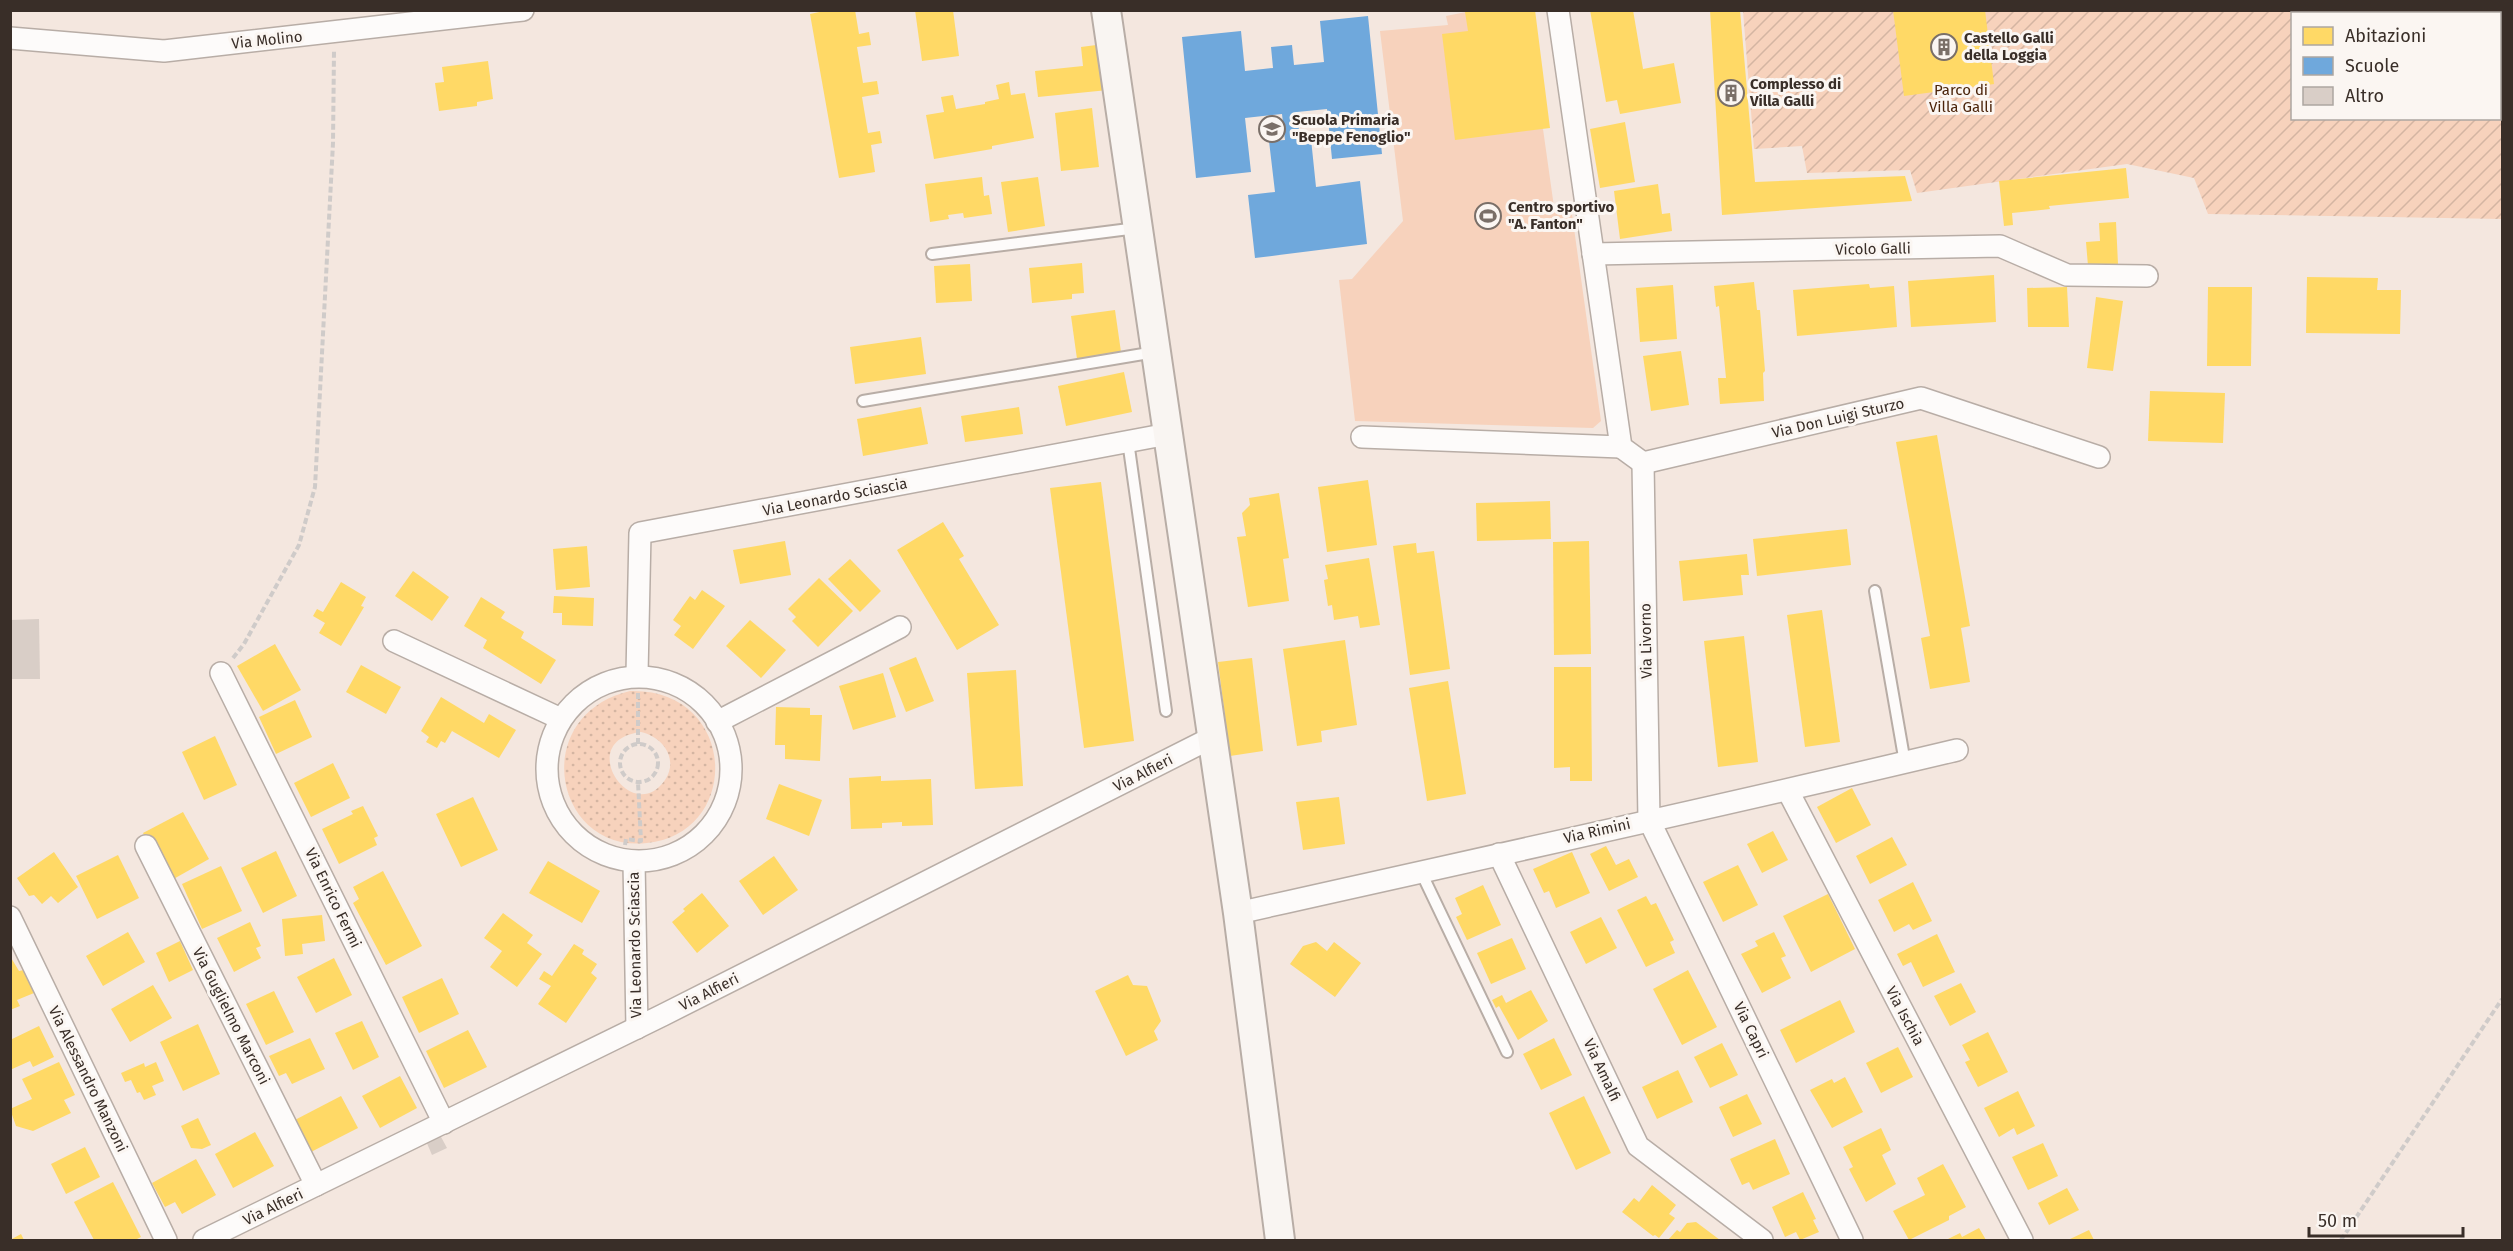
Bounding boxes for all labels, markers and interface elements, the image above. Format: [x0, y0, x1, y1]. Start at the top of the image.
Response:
legend [2291, 12, 2501, 120]
text: Abitazioni [2345, 25, 2426, 47]
street label: Via Molino [231, 27, 303, 53]
place label: Castello Galli della Loggia [1964, 29, 2054, 64]
building icon: Castello Galli della Loggia [1929, 32, 1959, 62]
text: Scuole [2345, 55, 2399, 77]
place label: Complesso di Villa Galli [1749, 75, 1841, 110]
building icon: Complesso di Villa Galli [1716, 78, 1746, 108]
park label: Parco di Villa Galli [1929, 81, 1993, 116]
text: Altro [2345, 85, 2384, 107]
place label: Scuola Primaria "Beppe Fenoglio" [1292, 111, 1411, 146]
school or university icon: Scuola Primaria "Beppe Fenoglio" [1257, 114, 1287, 144]
place label: Centro sportivo "A. Fanton" [1508, 198, 1615, 233]
sports icon: Centro sportivo "A. Fanton" [1473, 201, 1503, 231]
street label: Vicolo Galli [1835, 239, 1911, 259]
street label: Via Don Luigi Sturzo [1770, 394, 1906, 442]
street label: Via Leonardo Sciascia [761, 474, 909, 520]
street label: Via Livorno [1636, 603, 1656, 679]
street label: Via Alfieri [1110, 750, 1176, 796]
street label: Via Rimini [1562, 815, 1632, 847]
street label: Via Enrico Fermi [301, 845, 365, 951]
street label: Via Leonardo Sciascia [625, 871, 645, 1019]
street label: Via Guglielmo Marconi [189, 945, 273, 1087]
street label: Via Alfieri [676, 969, 742, 1015]
street label: Via Ischia [1882, 983, 1928, 1049]
street label: Via Capri [1730, 999, 1772, 1061]
street label: Via Alessandro Manzoni [45, 1003, 131, 1155]
street label: Via Amalfi [1580, 1036, 1624, 1104]
street label: Via Alfieri [240, 1185, 306, 1229]
scale bar [2309, 1200, 2464, 1238]
text: 50 m [2318, 1210, 2357, 1232]

